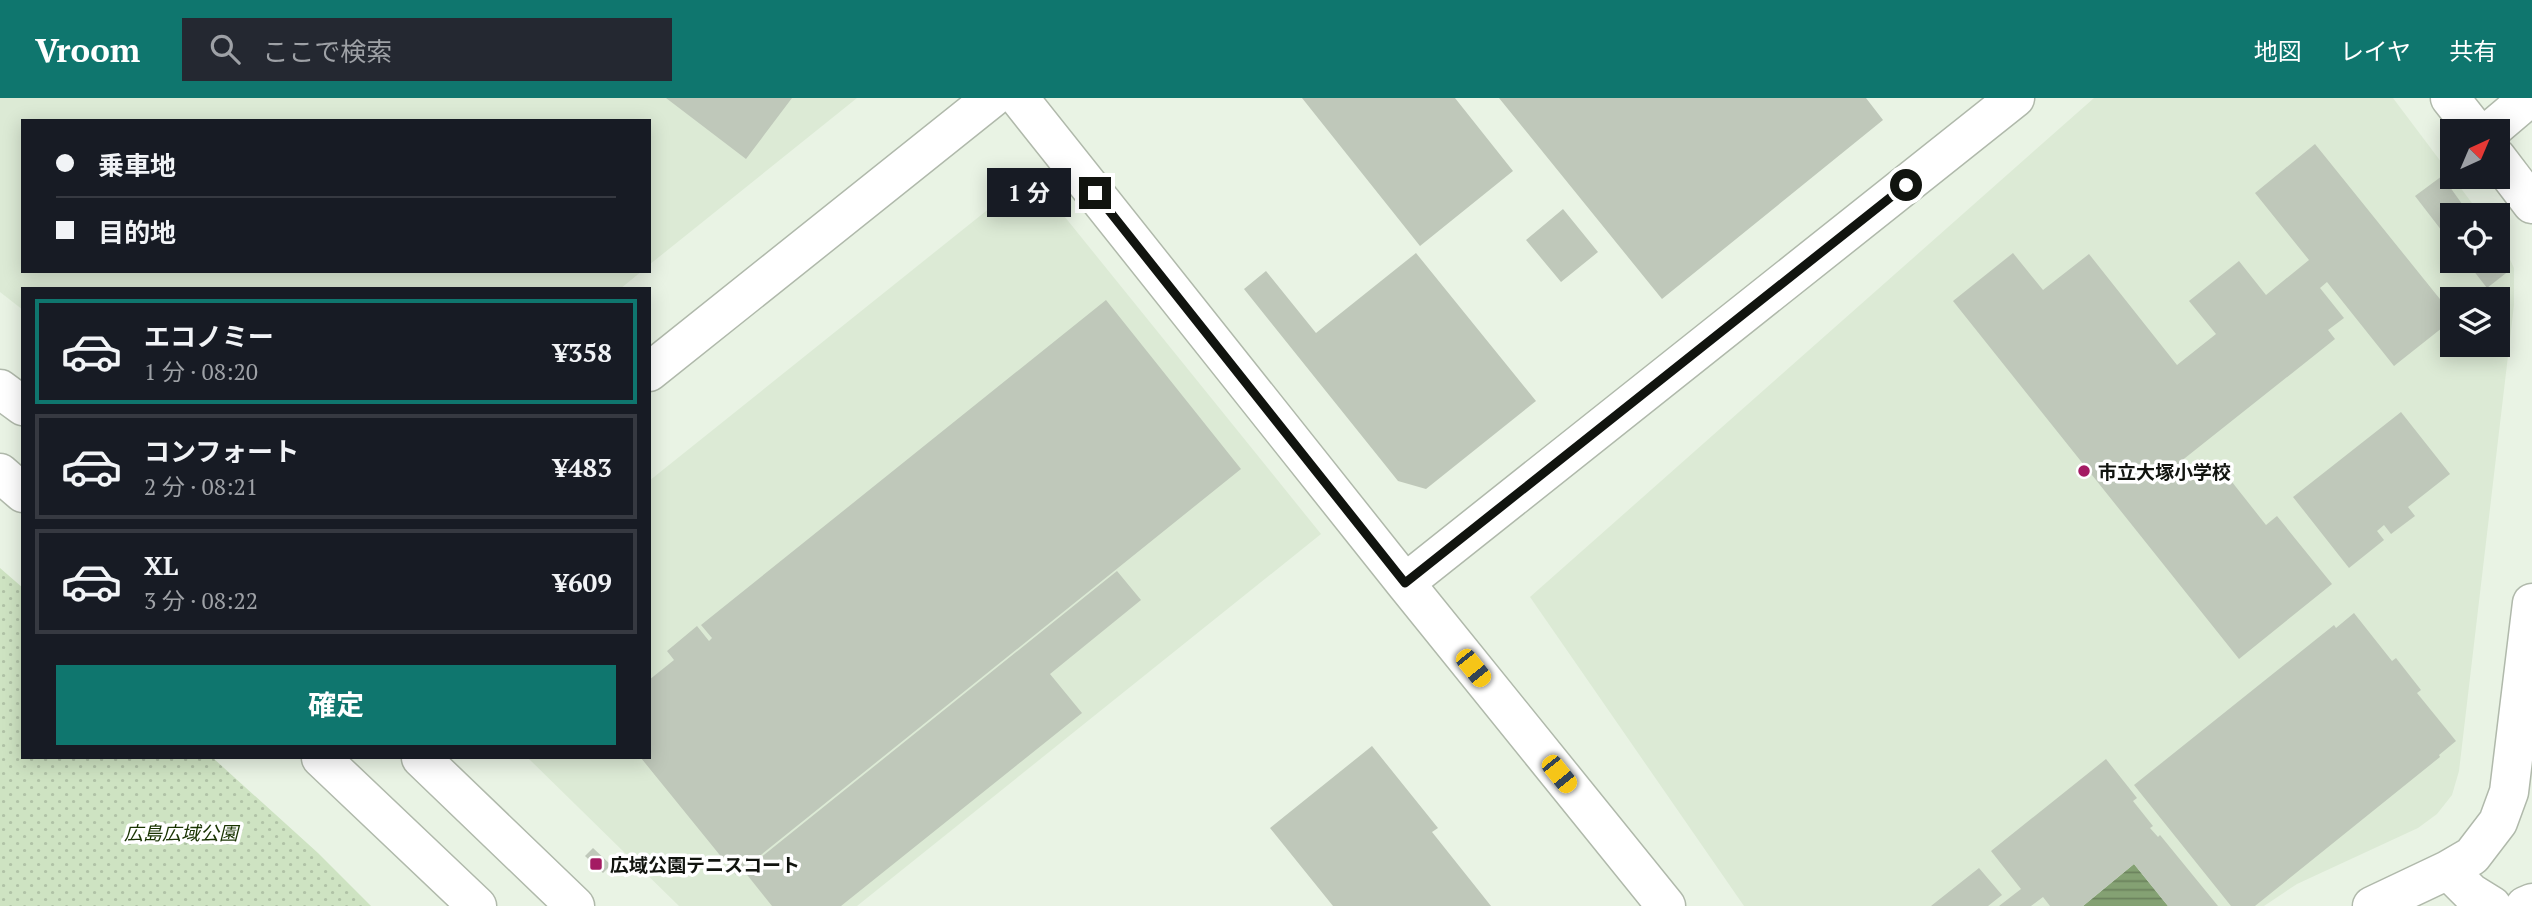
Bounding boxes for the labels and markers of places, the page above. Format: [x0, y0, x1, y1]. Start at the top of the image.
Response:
place label: 市立大塚小学校 [2098, 459, 2231, 484]
marker: 市立大塚小学校 [2076, 463, 2092, 479]
place label: 広域公園テニスコート [610, 852, 800, 877]
marker: 広域公園テニスコート [588, 856, 604, 872]

